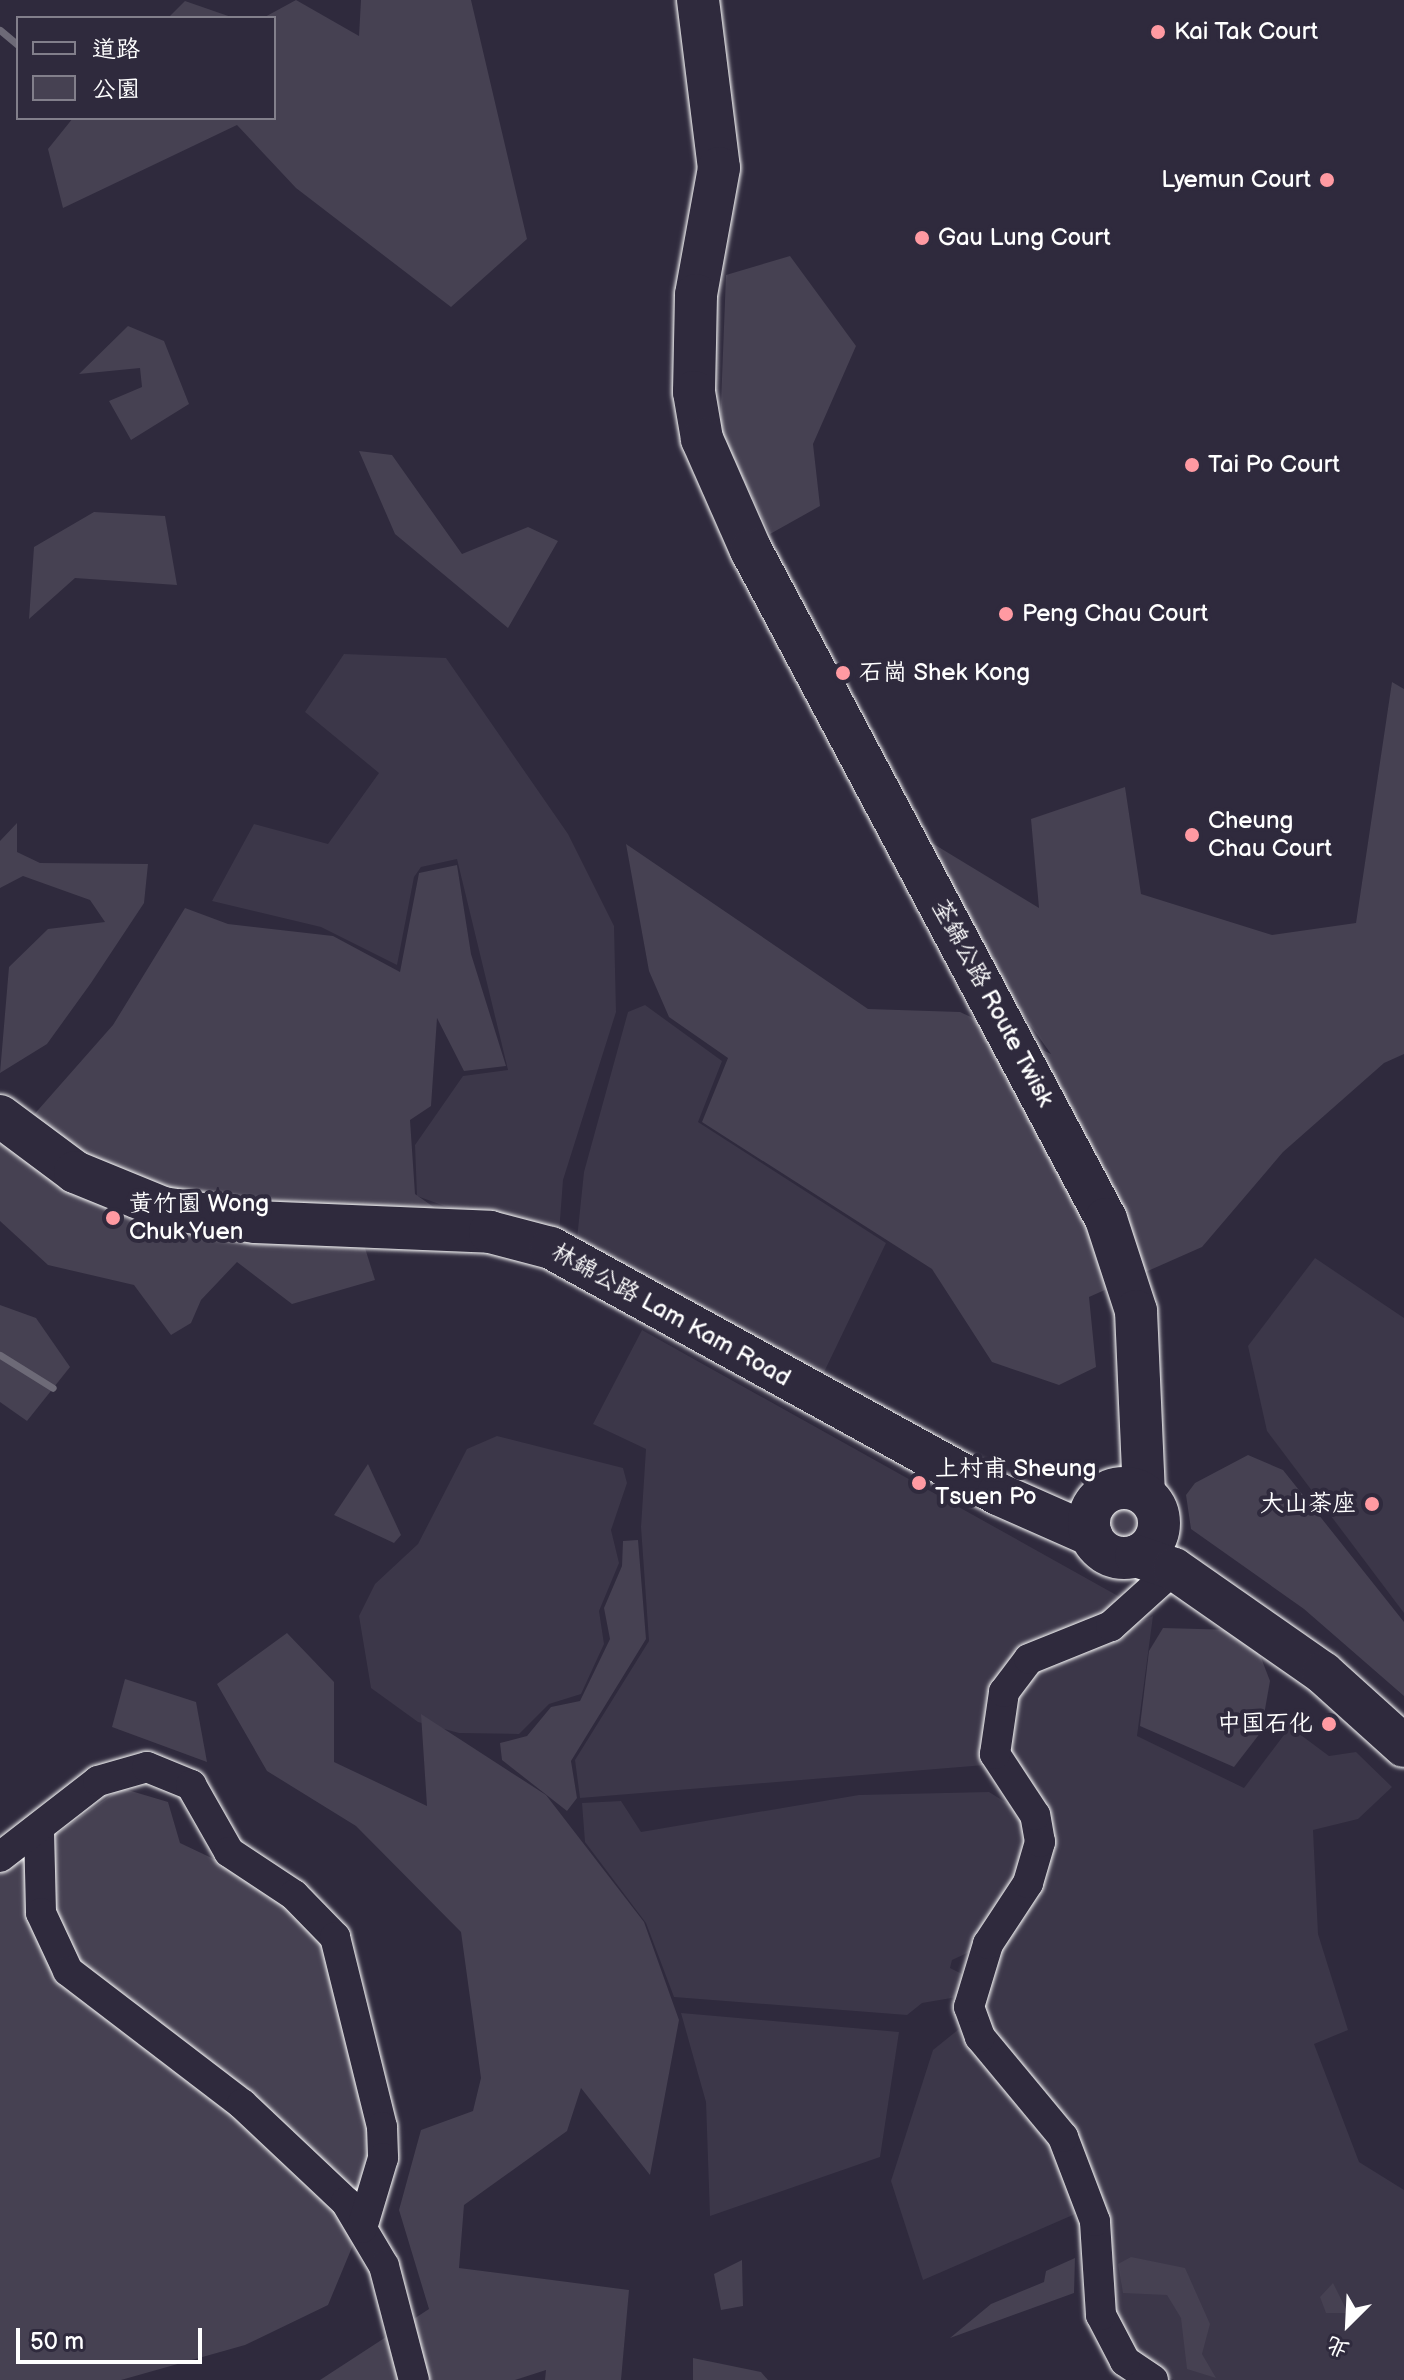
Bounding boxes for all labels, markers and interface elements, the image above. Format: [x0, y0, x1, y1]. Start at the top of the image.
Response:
legend [16, 16, 276, 120]
place label: Kai Tak Court [1174, 18, 1319, 46]
marker: Kai Tak Court [1149, 23, 1167, 41]
text: 道路 [92, 35, 140, 64]
text: 公園 [92, 75, 140, 104]
place label: Lyemun Court [1161, 166, 1311, 194]
marker: Lyemun Court [1318, 171, 1336, 189]
place label: Gau Lung Court [938, 224, 1111, 252]
marker: Gau Lung Court [913, 229, 931, 247]
place label: Tai Po Court [1208, 451, 1340, 479]
marker: Tai Po Court [1183, 456, 1201, 474]
place label: Peng Chau Court [1022, 600, 1208, 628]
marker: Peng Chau Court [997, 605, 1015, 623]
place label: 石崗 Shek Kong [859, 659, 1030, 687]
marker: 石崗 Shek Kong [834, 664, 852, 682]
place label: Cheung Chau Court [1208, 807, 1332, 863]
marker: Cheung Chau Court [1183, 826, 1201, 844]
street label: 荃錦公路 Route Twisk [926, 894, 1060, 1112]
place label: 黃竹園 Wong Chuk Yuen [129, 1190, 269, 1246]
marker: 黃竹園 Wong Chuk Yuen [104, 1209, 122, 1227]
street label: 林錦公路 Lam Kam Road [547, 1237, 795, 1393]
place label: 上村甫 Sheung Tsuen Po [935, 1455, 1096, 1511]
marker: 上村甫 Sheung Tsuen Po [910, 1474, 928, 1492]
place label: 大山荼座 [1260, 1490, 1356, 1518]
marker: 大山荼座 [1363, 1495, 1381, 1513]
place label: 中国石化 [1217, 1710, 1313, 1738]
marker: 中国石化 [1320, 1715, 1338, 1733]
north arrow [1308, 2284, 1388, 2364]
scale bar [20, 2312, 206, 2362]
text: 50 m [30, 2327, 84, 2356]
text: 北 [1322, 2330, 1354, 2363]

